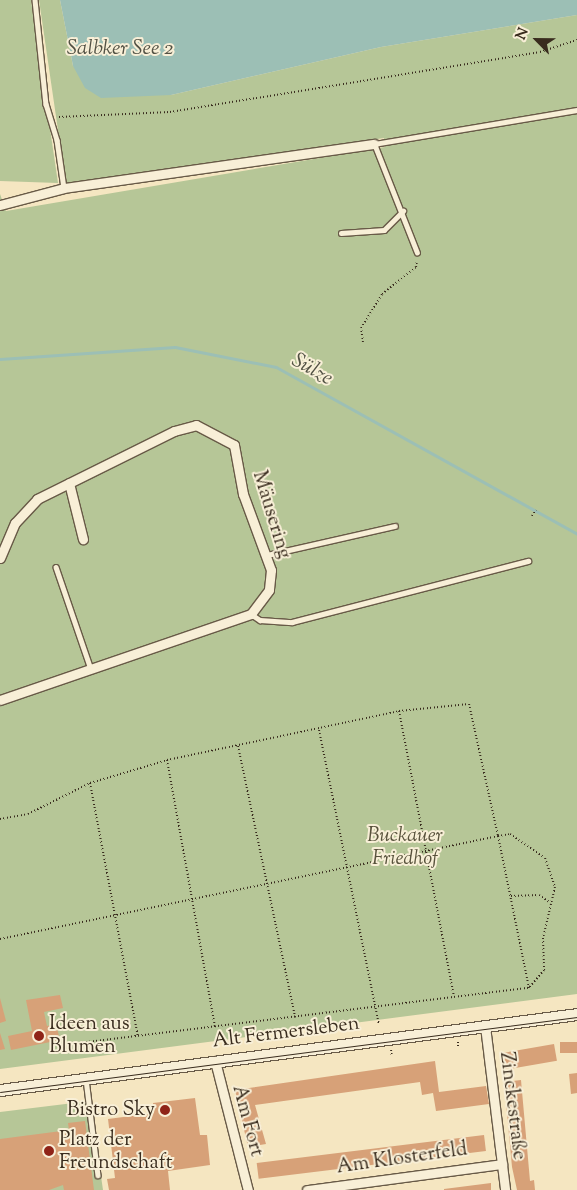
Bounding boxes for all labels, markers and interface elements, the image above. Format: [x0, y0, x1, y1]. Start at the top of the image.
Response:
north arrow [512, 15, 562, 65]
text: N [512, 25, 535, 43]
water label: Salbker See 2 [67, 36, 173, 62]
water label: Sülze [287, 348, 337, 392]
street label: Mäusering [246, 468, 296, 562]
park label: Buckauer Friedhof [367, 825, 443, 872]
place label: Ideen aus Blumen [49, 1012, 130, 1059]
street label: Alt Fermersleben [211, 1012, 361, 1054]
marker: Ideen aus Blumen [33, 1030, 45, 1042]
street label: Zinckestraße [493, 1051, 531, 1161]
street label: Am Fort [226, 1083, 268, 1159]
place label: Bistro Sky [67, 1098, 155, 1122]
marker: Bistro Sky [159, 1104, 171, 1116]
place label: Platz der Freundschaft [59, 1128, 173, 1175]
street label: Am Klosterfeld [335, 1138, 469, 1180]
marker: Platz der Freundschaft [43, 1145, 55, 1157]

